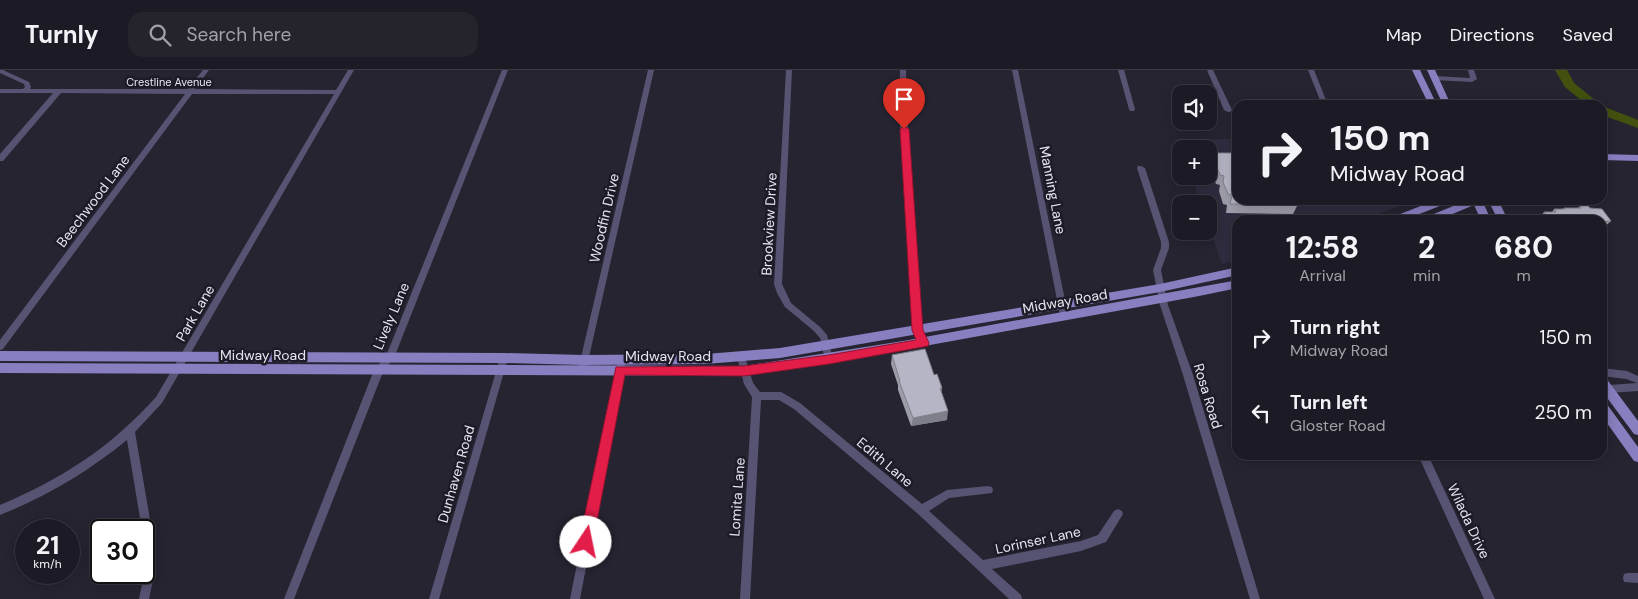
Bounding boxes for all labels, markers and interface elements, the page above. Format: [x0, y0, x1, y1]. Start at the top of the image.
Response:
search box [128, 12, 478, 57]
text: Turnly [25, 19, 98, 50]
icon: search [146, 21, 174, 49]
text: Search here [186, 22, 291, 47]
text: Map [1386, 23, 1422, 47]
text: Directions [1450, 23, 1535, 47]
text: Saved [1563, 23, 1613, 47]
street label: Crestline Avenue [126, 75, 212, 89]
pin [883, 78, 925, 129]
icon: arrive [890, 85, 918, 113]
map controls [1172, 85, 1217, 240]
button: sound [1172, 85, 1217, 130]
text: 150 m [1330, 115, 1430, 161]
icon: right [1247, 120, 1312, 185]
button: + [1172, 140, 1217, 185]
street label: Manning Lane [1036, 144, 1070, 236]
street label: Beechwood Lane [52, 151, 134, 251]
text: Midway Road [1330, 159, 1465, 188]
street label: Woodfin Drive [585, 172, 623, 264]
street label: Brookview Drive [757, 172, 781, 276]
button: − [1172, 195, 1217, 240]
text: 12:58 [1286, 228, 1359, 267]
text: 2 [1418, 228, 1435, 267]
text: 680 [1494, 228, 1553, 267]
text: Arrival [1299, 265, 1346, 286]
text: min [1413, 265, 1440, 286]
text: m [1517, 265, 1531, 286]
street label: Lively Lane [369, 280, 413, 352]
street label: Park Lane [172, 281, 218, 345]
street label: Midway Road [1021, 285, 1109, 317]
text: Turn right [1290, 315, 1380, 340]
icon: right [1247, 324, 1275, 352]
text: 150 m [1540, 325, 1592, 350]
text: Midway Road [1290, 340, 1388, 361]
street label: Midway Road [220, 346, 306, 364]
street label: Midway Road [625, 347, 711, 365]
street label: Rosa Road [1190, 361, 1226, 431]
text: Turn left [1290, 390, 1368, 415]
icon: left [1247, 399, 1275, 427]
text: 250 m [1534, 400, 1592, 425]
text: Gloster Road [1290, 415, 1385, 436]
street label: Dunhaven Road [434, 423, 478, 525]
street label: Edith Lane [853, 433, 917, 491]
street label: Lomita Lane [725, 457, 749, 537]
street label: Wilada Drive [1444, 481, 1494, 562]
position arrow [559, 515, 611, 567]
speed limit sign: 30 [90, 519, 155, 584]
street label: Lorinser Lane [994, 522, 1082, 558]
text: 21 [36, 529, 59, 562]
text: km/h [33, 556, 62, 572]

